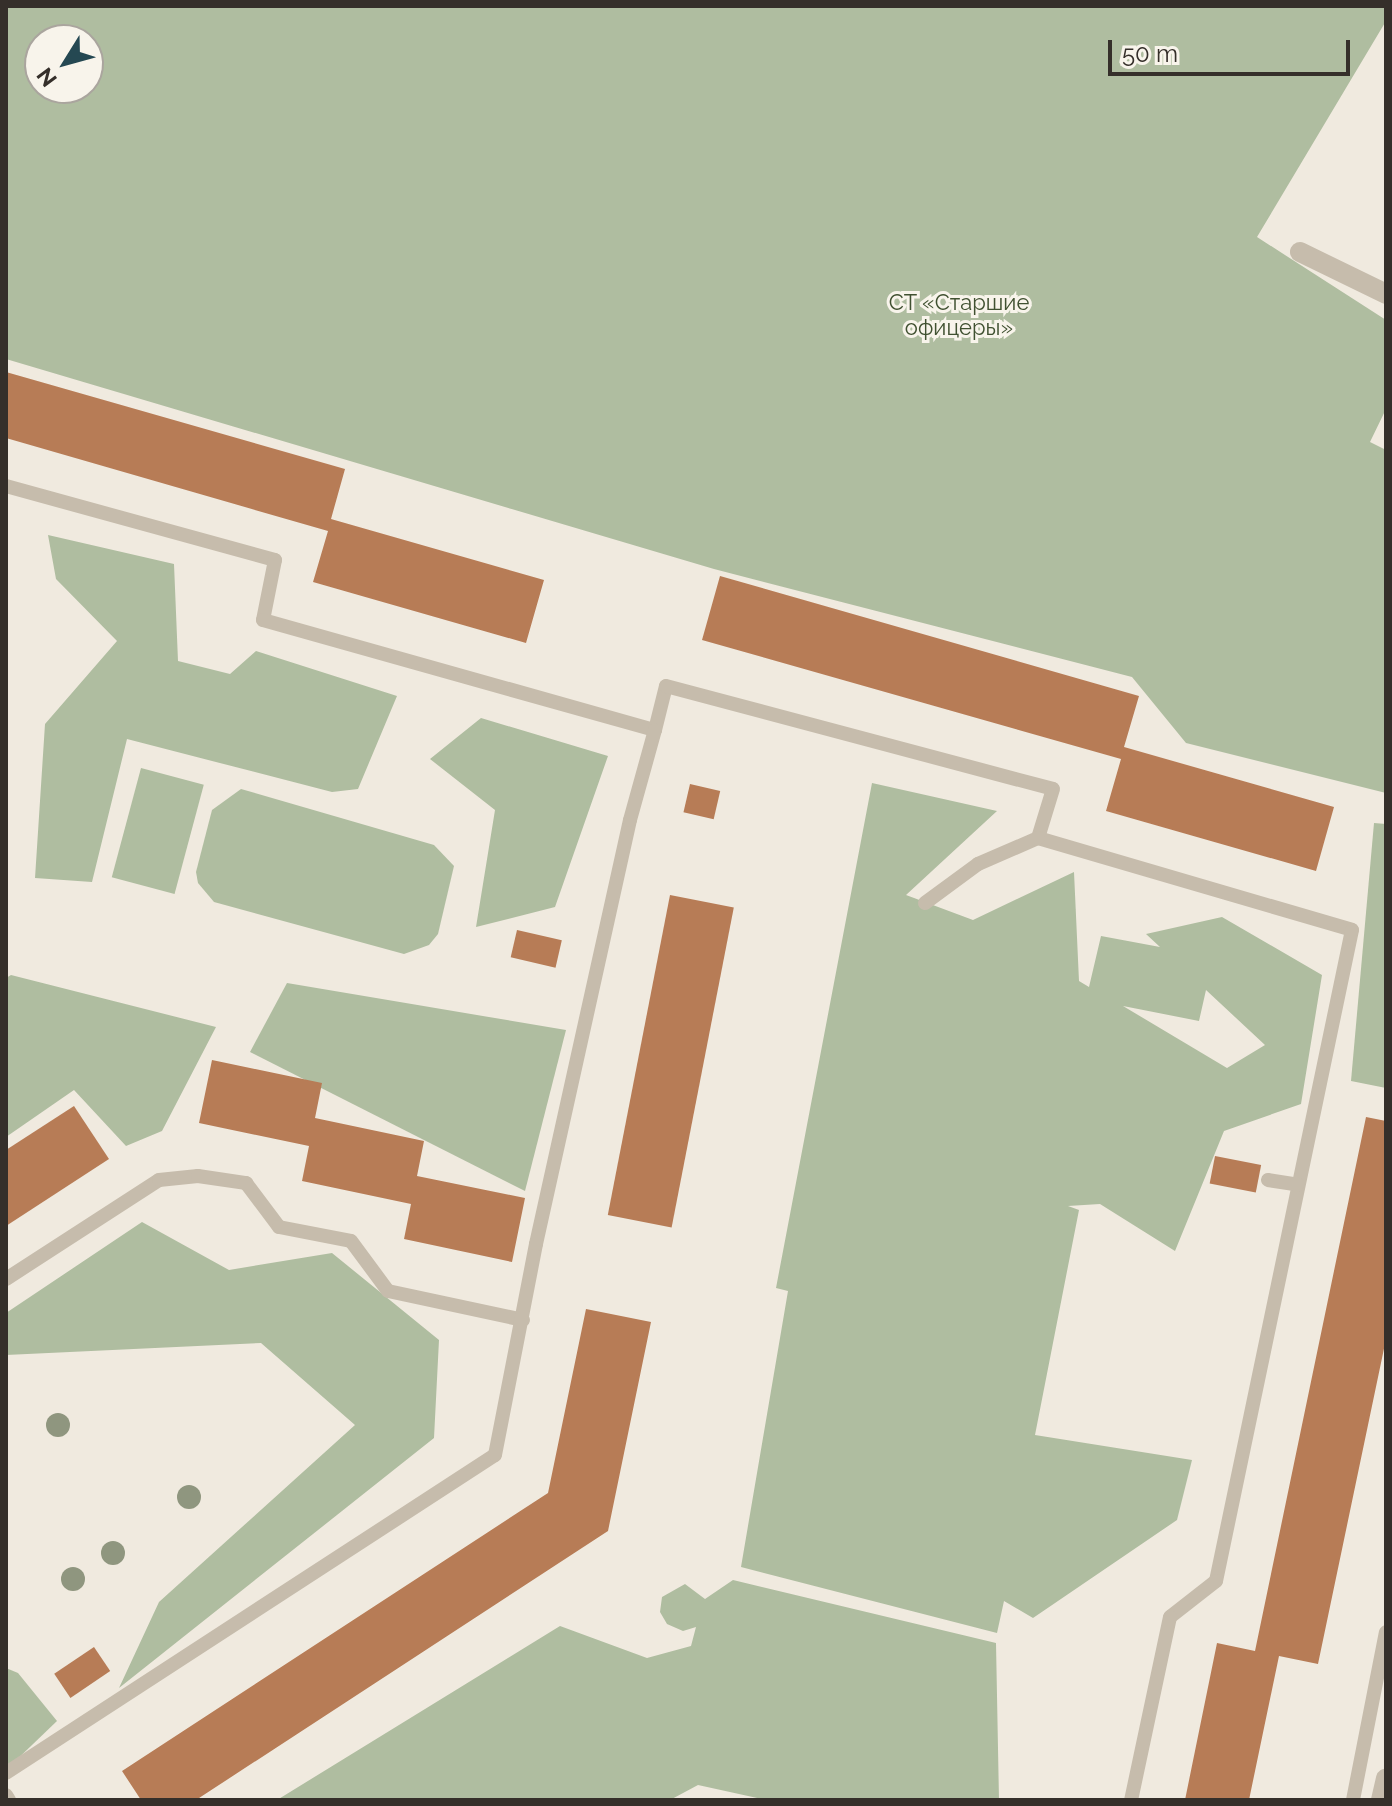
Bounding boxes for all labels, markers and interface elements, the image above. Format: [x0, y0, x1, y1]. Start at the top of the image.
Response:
north arrow [24, 24, 104, 104]
scale bar [1112, 24, 1354, 74]
text: 50 m [1122, 39, 1178, 68]
text: N [31, 63, 62, 92]
park label: СТ «Старшие офицеры» [888, 289, 1030, 340]

